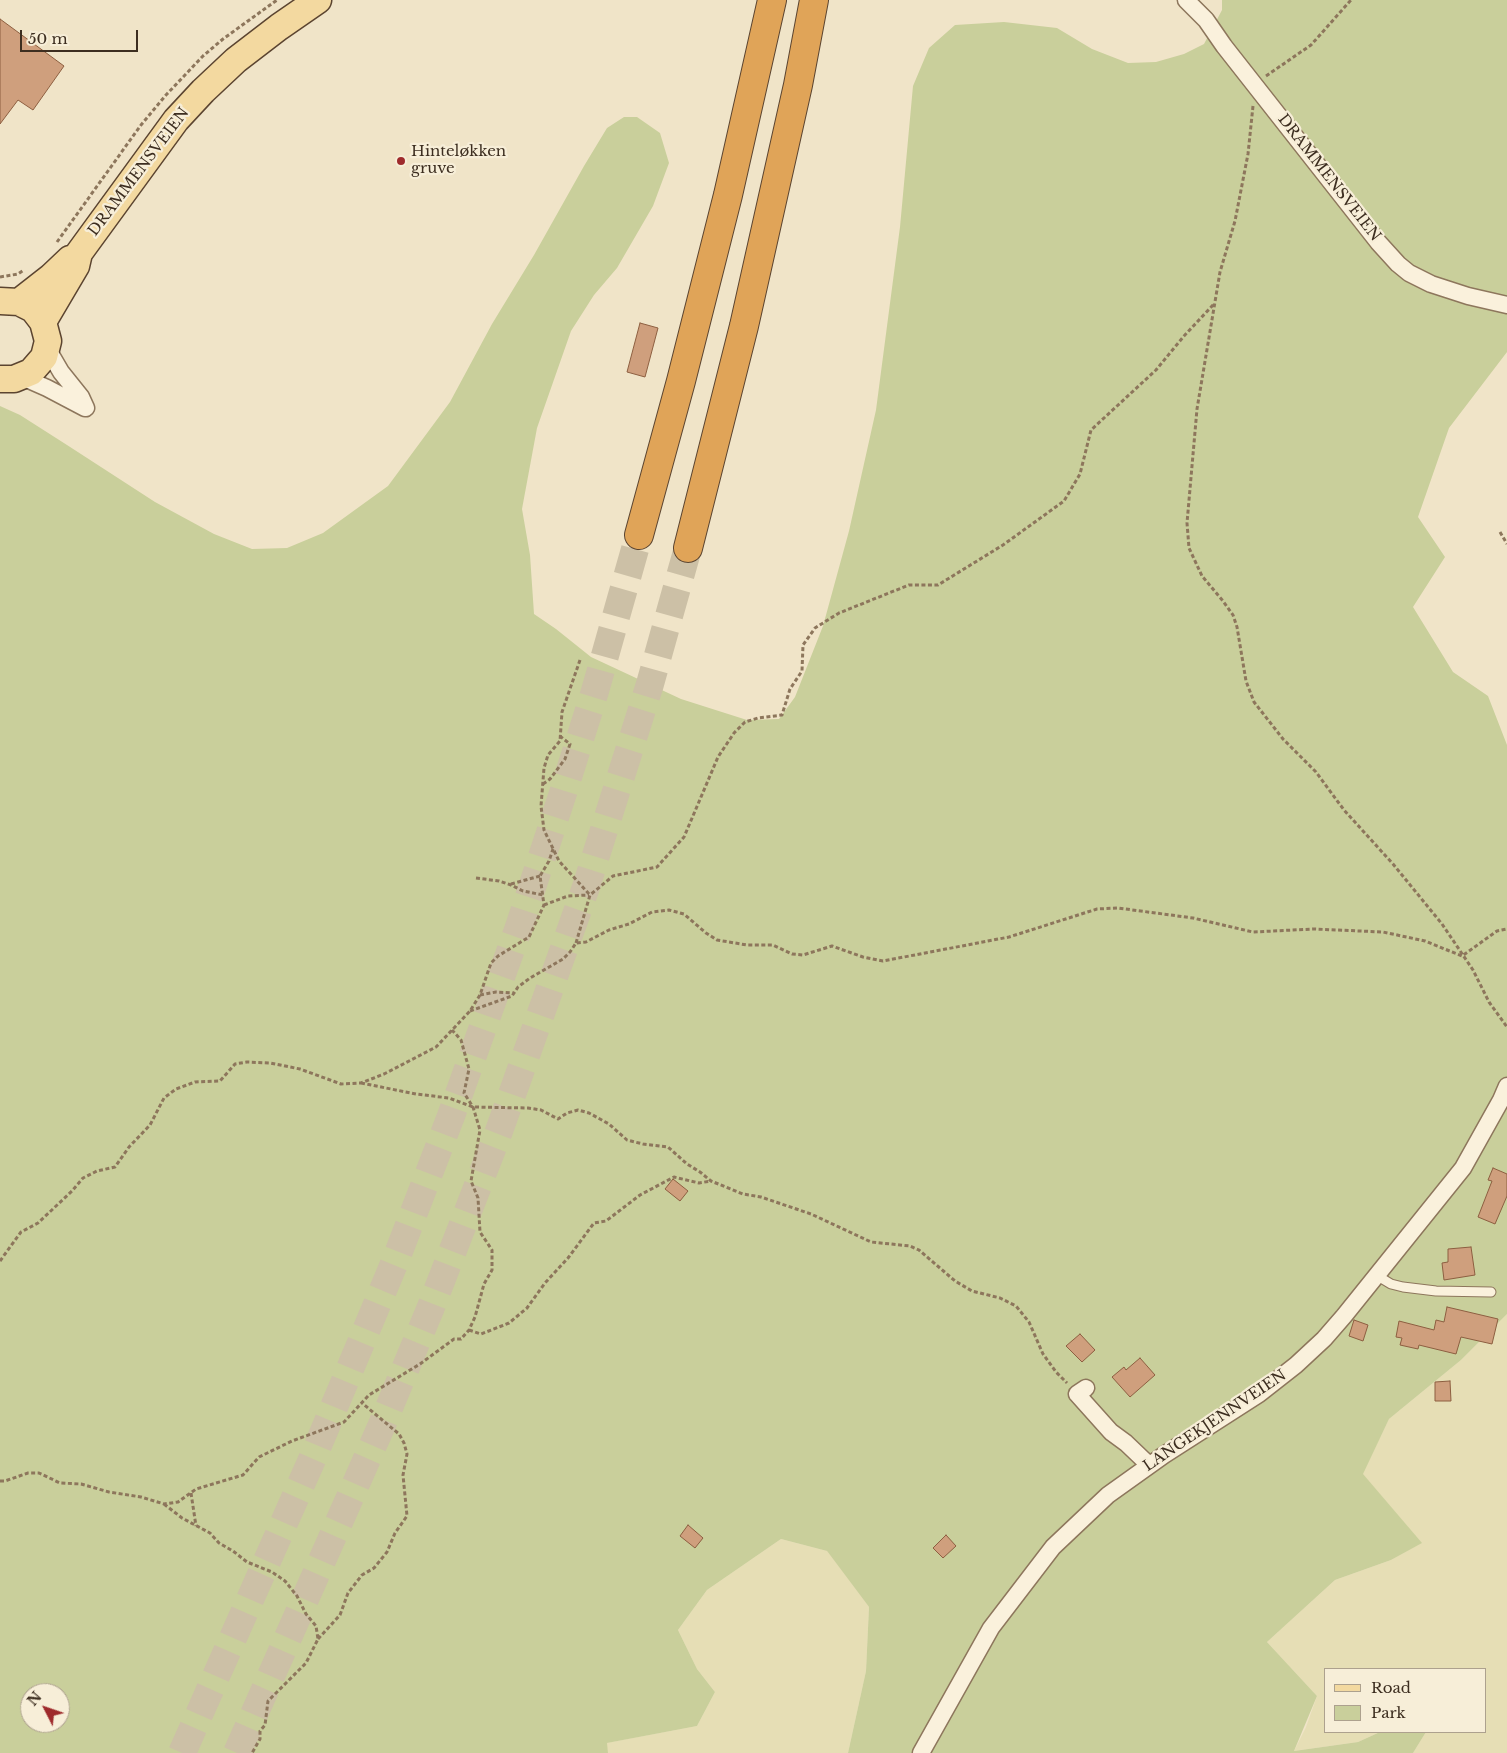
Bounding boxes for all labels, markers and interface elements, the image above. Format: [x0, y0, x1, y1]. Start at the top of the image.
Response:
scale bar [22, 20, 140, 52]
text: 50 m [28, 29, 68, 48]
street label: DRAMMENSVEIEN [85, 104, 193, 240]
street label: DRAMMENSVEIEN [1274, 111, 1384, 245]
place label: Hinteløkken gruve [411, 143, 506, 178]
marker: Hinteløkken gruve [395, 155, 407, 167]
street label: LANGEKJENNVEIEN [1140, 1366, 1290, 1476]
legend [1324, 1668, 1487, 1733]
text: Road [1371, 1678, 1411, 1697]
north arrow [20, 1683, 70, 1733]
text: N [23, 1688, 46, 1710]
text: Park [1371, 1703, 1406, 1722]

